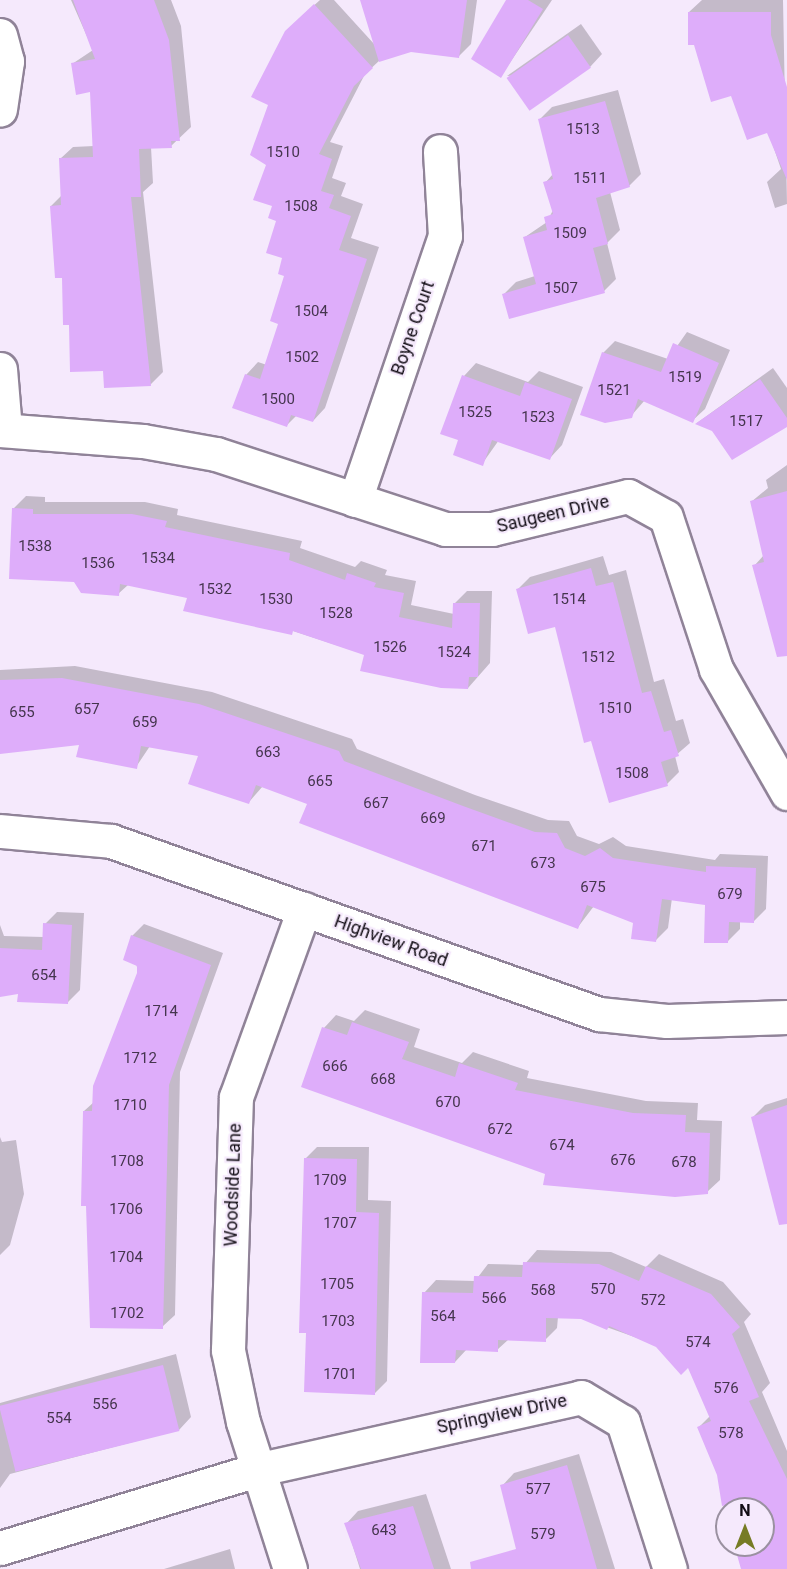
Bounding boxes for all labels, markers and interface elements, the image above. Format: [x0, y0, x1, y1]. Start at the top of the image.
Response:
house number: 1513 [566, 121, 600, 139]
house number: 1510 [266, 144, 300, 162]
house number: 1511 [573, 170, 607, 188]
house number: 1508 [284, 198, 318, 216]
house number: 1509 [553, 225, 587, 243]
street label: Boyne Court [387, 278, 439, 378]
house number: 1507 [544, 280, 578, 298]
house number: 1504 [294, 303, 328, 321]
house number: 1502 [285, 349, 319, 367]
house number: 1519 [668, 369, 702, 387]
house number: 1521 [597, 382, 631, 400]
house number: 1500 [261, 391, 295, 409]
house number: 1525 [458, 404, 492, 422]
house number: 1523 [521, 409, 555, 427]
house number: 1517 [729, 413, 763, 431]
street label: Saugeen Drive [495, 491, 611, 537]
house number: 1538 [18, 538, 52, 556]
house number: 1534 [141, 550, 175, 568]
house number: 1536 [81, 555, 115, 573]
house number: 1532 [198, 581, 232, 599]
house number: 1530 [259, 591, 293, 609]
house number: 1514 [552, 591, 586, 609]
house number: 1528 [319, 605, 353, 623]
house number: 1526 [373, 639, 407, 657]
house number: 1524 [437, 644, 471, 662]
house number: 1512 [581, 649, 615, 667]
house number: 1510 [598, 700, 632, 718]
house number: 657 [74, 701, 100, 719]
house number: 655 [9, 704, 35, 722]
house number: 659 [132, 714, 158, 732]
house number: 663 [255, 744, 281, 762]
house number: 1508 [615, 765, 649, 783]
house number: 665 [307, 773, 333, 791]
house number: 667 [363, 795, 389, 813]
house number: 669 [420, 810, 446, 828]
house number: 671 [471, 838, 497, 856]
house number: 673 [530, 855, 556, 873]
house number: 675 [580, 879, 606, 897]
house number: 679 [717, 886, 743, 904]
street label: Highview Road [331, 910, 451, 972]
house number: 654 [31, 967, 57, 985]
house number: 1714 [144, 1003, 178, 1021]
house number: 1712 [123, 1050, 157, 1068]
house number: 666 [322, 1058, 348, 1076]
house number: 668 [370, 1071, 396, 1089]
house number: 670 [435, 1094, 461, 1112]
house number: 1710 [113, 1097, 147, 1115]
house number: 672 [487, 1121, 513, 1139]
street label: Woodside Lane [220, 1123, 246, 1247]
house number: 674 [549, 1137, 575, 1155]
house number: 676 [610, 1152, 636, 1170]
house number: 1708 [110, 1153, 144, 1171]
house number: 678 [671, 1154, 697, 1172]
house number: 1709 [313, 1172, 347, 1190]
house number: 1706 [109, 1201, 143, 1219]
house number: 1707 [323, 1215, 357, 1233]
house number: 1704 [109, 1249, 143, 1267]
house number: 1705 [320, 1276, 354, 1294]
house number: 570 [590, 1281, 616, 1299]
house number: 568 [530, 1282, 556, 1300]
house number: 566 [481, 1290, 507, 1308]
house number: 572 [640, 1292, 666, 1310]
house number: 1702 [110, 1305, 144, 1323]
house number: 564 [430, 1308, 456, 1326]
house number: 1703 [321, 1313, 355, 1331]
house number: 574 [685, 1334, 711, 1352]
house number: 1701 [323, 1366, 357, 1384]
house number: 576 [713, 1380, 739, 1398]
street label: Springview Drive [435, 1390, 569, 1438]
house number: 556 [92, 1396, 118, 1414]
house number: 554 [46, 1410, 72, 1428]
house number: 578 [718, 1425, 744, 1443]
house number: 577 [525, 1481, 551, 1499]
north arrow [715, 1497, 775, 1557]
text: N [739, 1501, 751, 1520]
house number: 643 [371, 1522, 397, 1540]
house number: 579 [530, 1526, 556, 1544]

